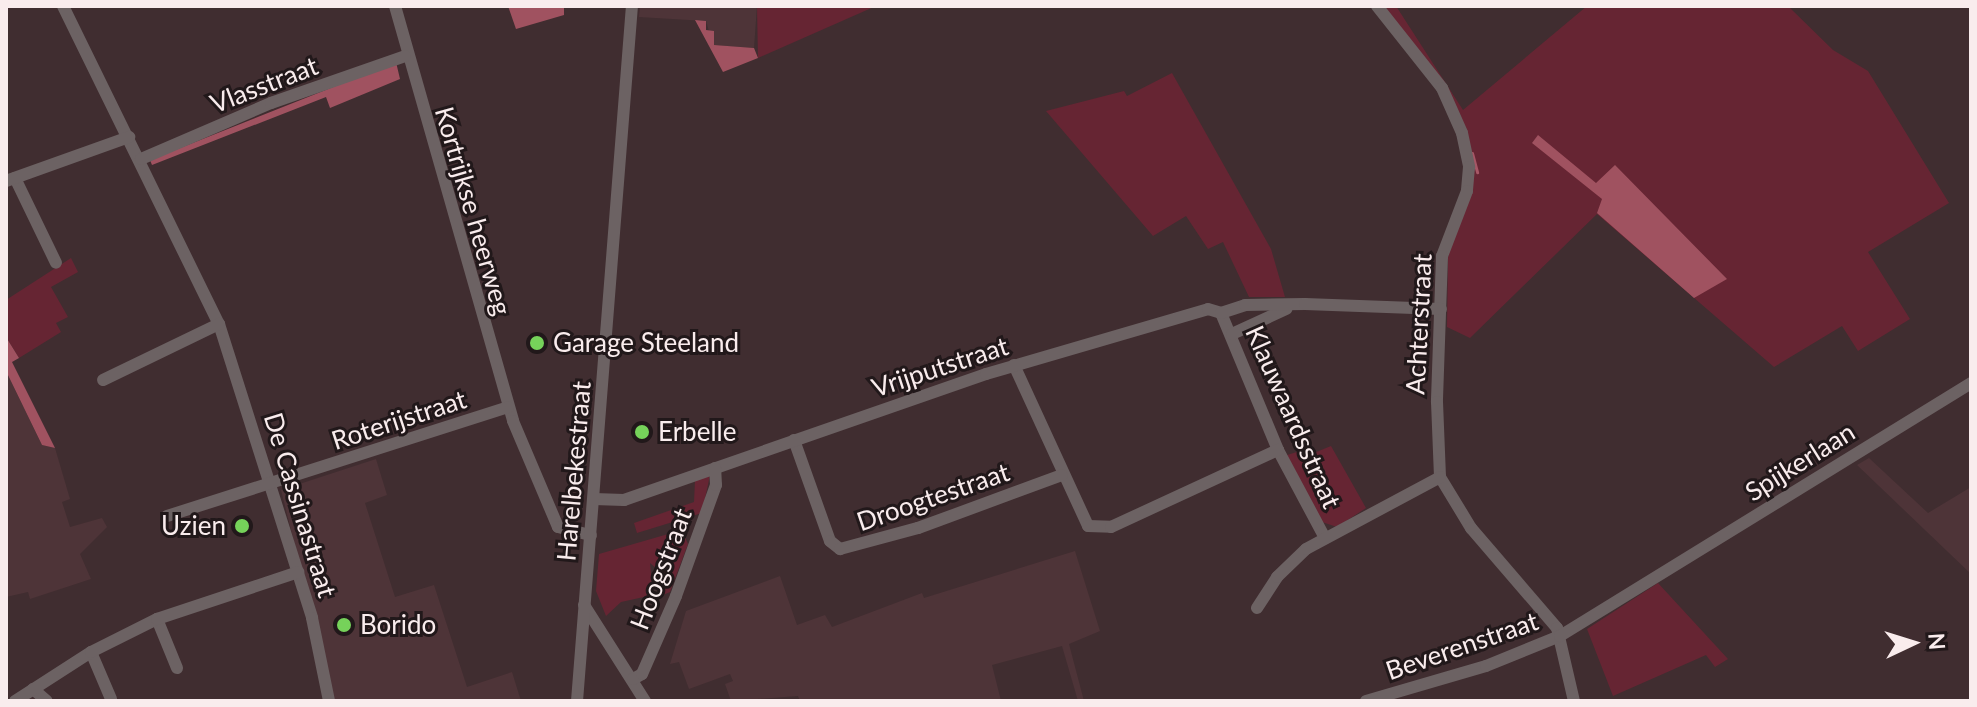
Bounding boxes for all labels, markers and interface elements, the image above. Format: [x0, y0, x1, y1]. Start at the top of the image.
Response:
street label: Vlasstraat [206, 50, 322, 120]
street label: Kortrijkse heerweg [428, 103, 518, 319]
street label: Achterstraat [1400, 253, 1438, 395]
street label: Klauwaardsstraat [1239, 321, 1347, 513]
place label: Garage Steeland [553, 327, 739, 359]
street label: Vrijputstraat [868, 330, 1012, 404]
marker: Garage Steeland [528, 334, 546, 352]
street label: Harelbekestraat [551, 380, 597, 562]
street label: Roterijstraat [328, 384, 470, 456]
street label: De Cassinastraat [257, 409, 343, 601]
place label: Erbelle [658, 416, 736, 448]
street label: Spijkerlaan [1740, 416, 1860, 508]
marker: Erbelle [633, 423, 651, 441]
street label: Droogtestraat [853, 456, 1013, 538]
street label: Hoogstraat [624, 504, 698, 634]
place label: Uzien [161, 510, 226, 542]
marker: Uzien [233, 517, 251, 535]
north arrow [1873, 603, 1953, 683]
street label: Beverenstraat [1382, 605, 1542, 687]
place label: Borido [360, 609, 436, 641]
marker: Borido [335, 616, 353, 634]
text: N [1923, 632, 1951, 651]

